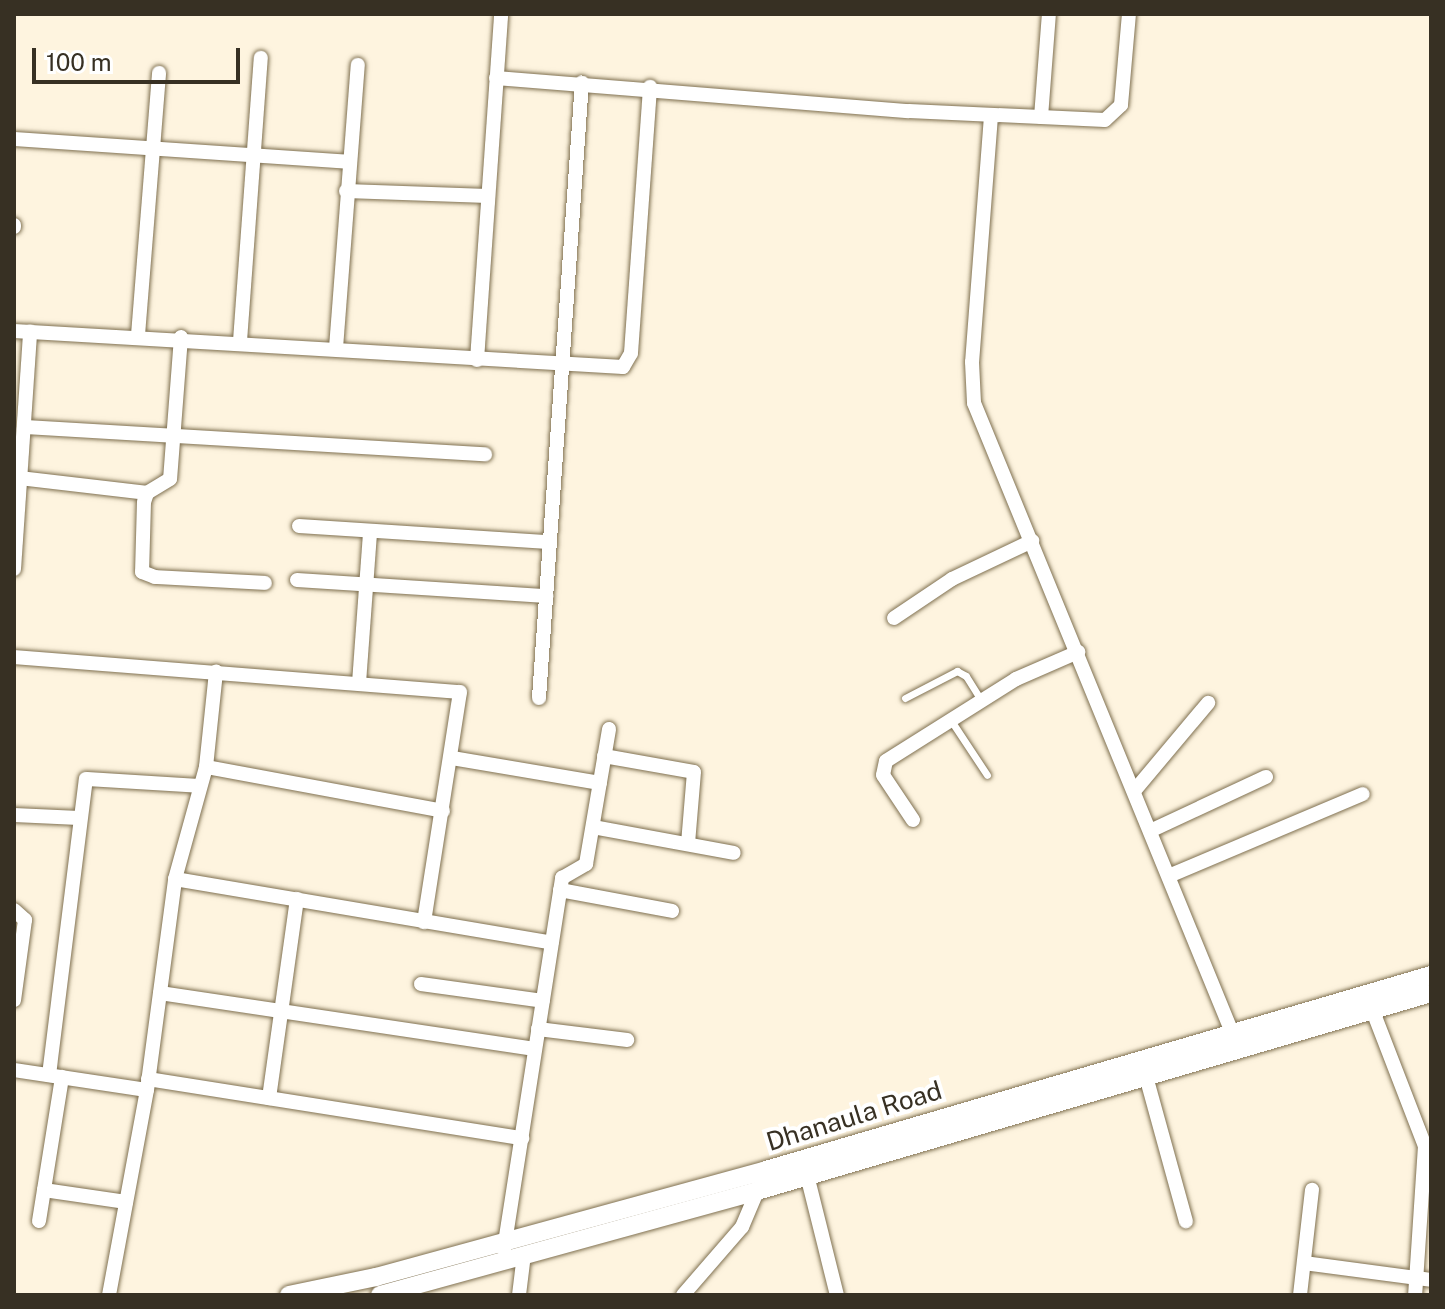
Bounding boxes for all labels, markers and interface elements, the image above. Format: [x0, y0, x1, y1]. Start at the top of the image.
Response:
scale bar [36, 32, 244, 82]
text: 100 m [46, 48, 112, 76]
street label: Dhanaula Road [762, 1074, 946, 1158]

